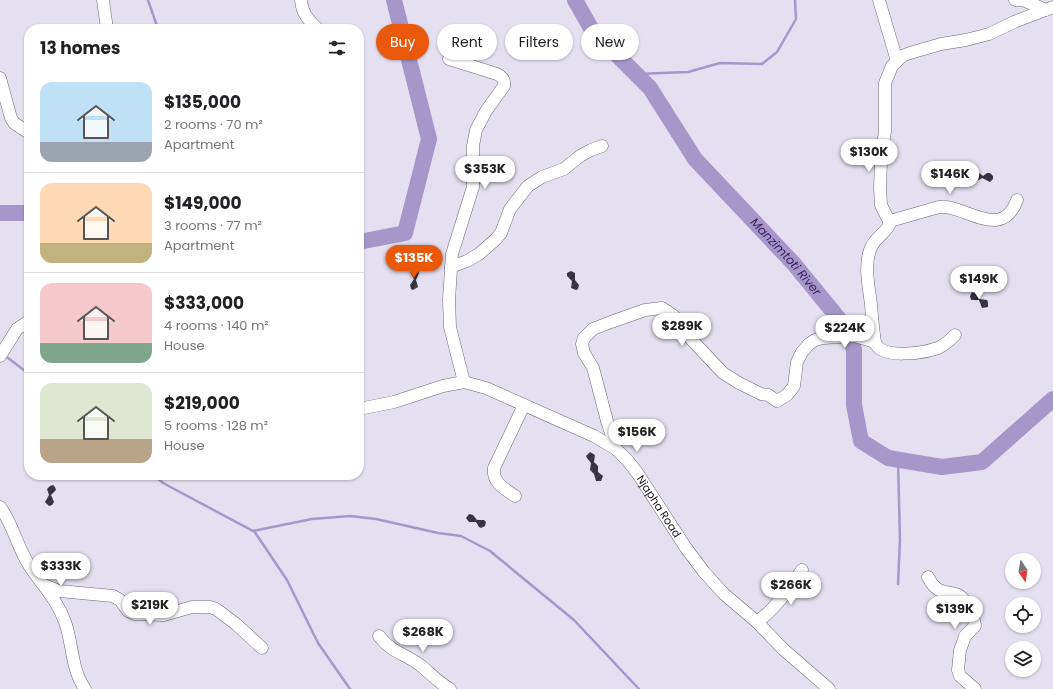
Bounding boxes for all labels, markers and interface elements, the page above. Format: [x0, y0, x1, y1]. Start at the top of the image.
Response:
chip: Buy [376, 24, 429, 60]
chip: Rent [437, 24, 497, 60]
chip: Filters [505, 24, 573, 60]
chip: New [581, 24, 639, 60]
text: 13 homes [40, 36, 121, 60]
icon: filters [326, 37, 348, 59]
text: $135,000 [164, 90, 241, 114]
icon: home [72, 98, 120, 146]
text: 2 rooms · 70 m² [164, 115, 263, 134]
text: Apartment [164, 135, 234, 154]
pin: $130K [841, 139, 897, 173]
text: $130K [850, 142, 888, 161]
pin: $353K [457, 156, 513, 190]
text: $353K [464, 159, 506, 178]
pin: $146K [922, 161, 978, 195]
text: $146K [930, 164, 970, 183]
text: $149,000 [164, 191, 242, 215]
icon: home [72, 199, 120, 247]
water label: Manzimtoti River [747, 214, 826, 299]
text: 3 rooms · 77 m² [164, 216, 262, 235]
text: Apartment [164, 236, 234, 255]
pin: $135K [386, 245, 442, 279]
text: $135K [395, 248, 433, 267]
pin: $149K [951, 266, 1007, 300]
text: $149K [959, 269, 999, 288]
text: $333,000 [164, 291, 244, 315]
icon: home [72, 299, 120, 347]
pin: $289K [654, 313, 710, 347]
pin: $224K [817, 315, 873, 349]
text: 4 rooms · 140 m² [164, 316, 269, 335]
text: $289K [661, 316, 703, 335]
text: $224K [824, 318, 866, 337]
text: House [164, 336, 204, 355]
text: $219,000 [164, 391, 240, 415]
icon: home [72, 399, 120, 447]
text: 5 rooms · 128 m² [164, 416, 268, 435]
pin: $156K [609, 419, 665, 453]
text: $156K [617, 422, 657, 441]
text: House [164, 436, 204, 455]
street label: Njapha Road [633, 472, 685, 541]
pin: $333K [33, 553, 89, 587]
north arrow [1005, 553, 1041, 589]
map controls [1005, 553, 1041, 677]
text: $333K [40, 556, 82, 575]
pin: $266K [763, 572, 819, 606]
text: $266K [770, 575, 812, 594]
pin: $219K [122, 592, 178, 626]
text: $219K [131, 595, 169, 614]
pin: $139K [927, 596, 983, 630]
button: locate [1005, 597, 1041, 633]
text: $139K [936, 599, 974, 618]
pin: $268K [395, 619, 451, 653]
text: $268K [402, 622, 444, 641]
button: layers [1005, 641, 1041, 677]

